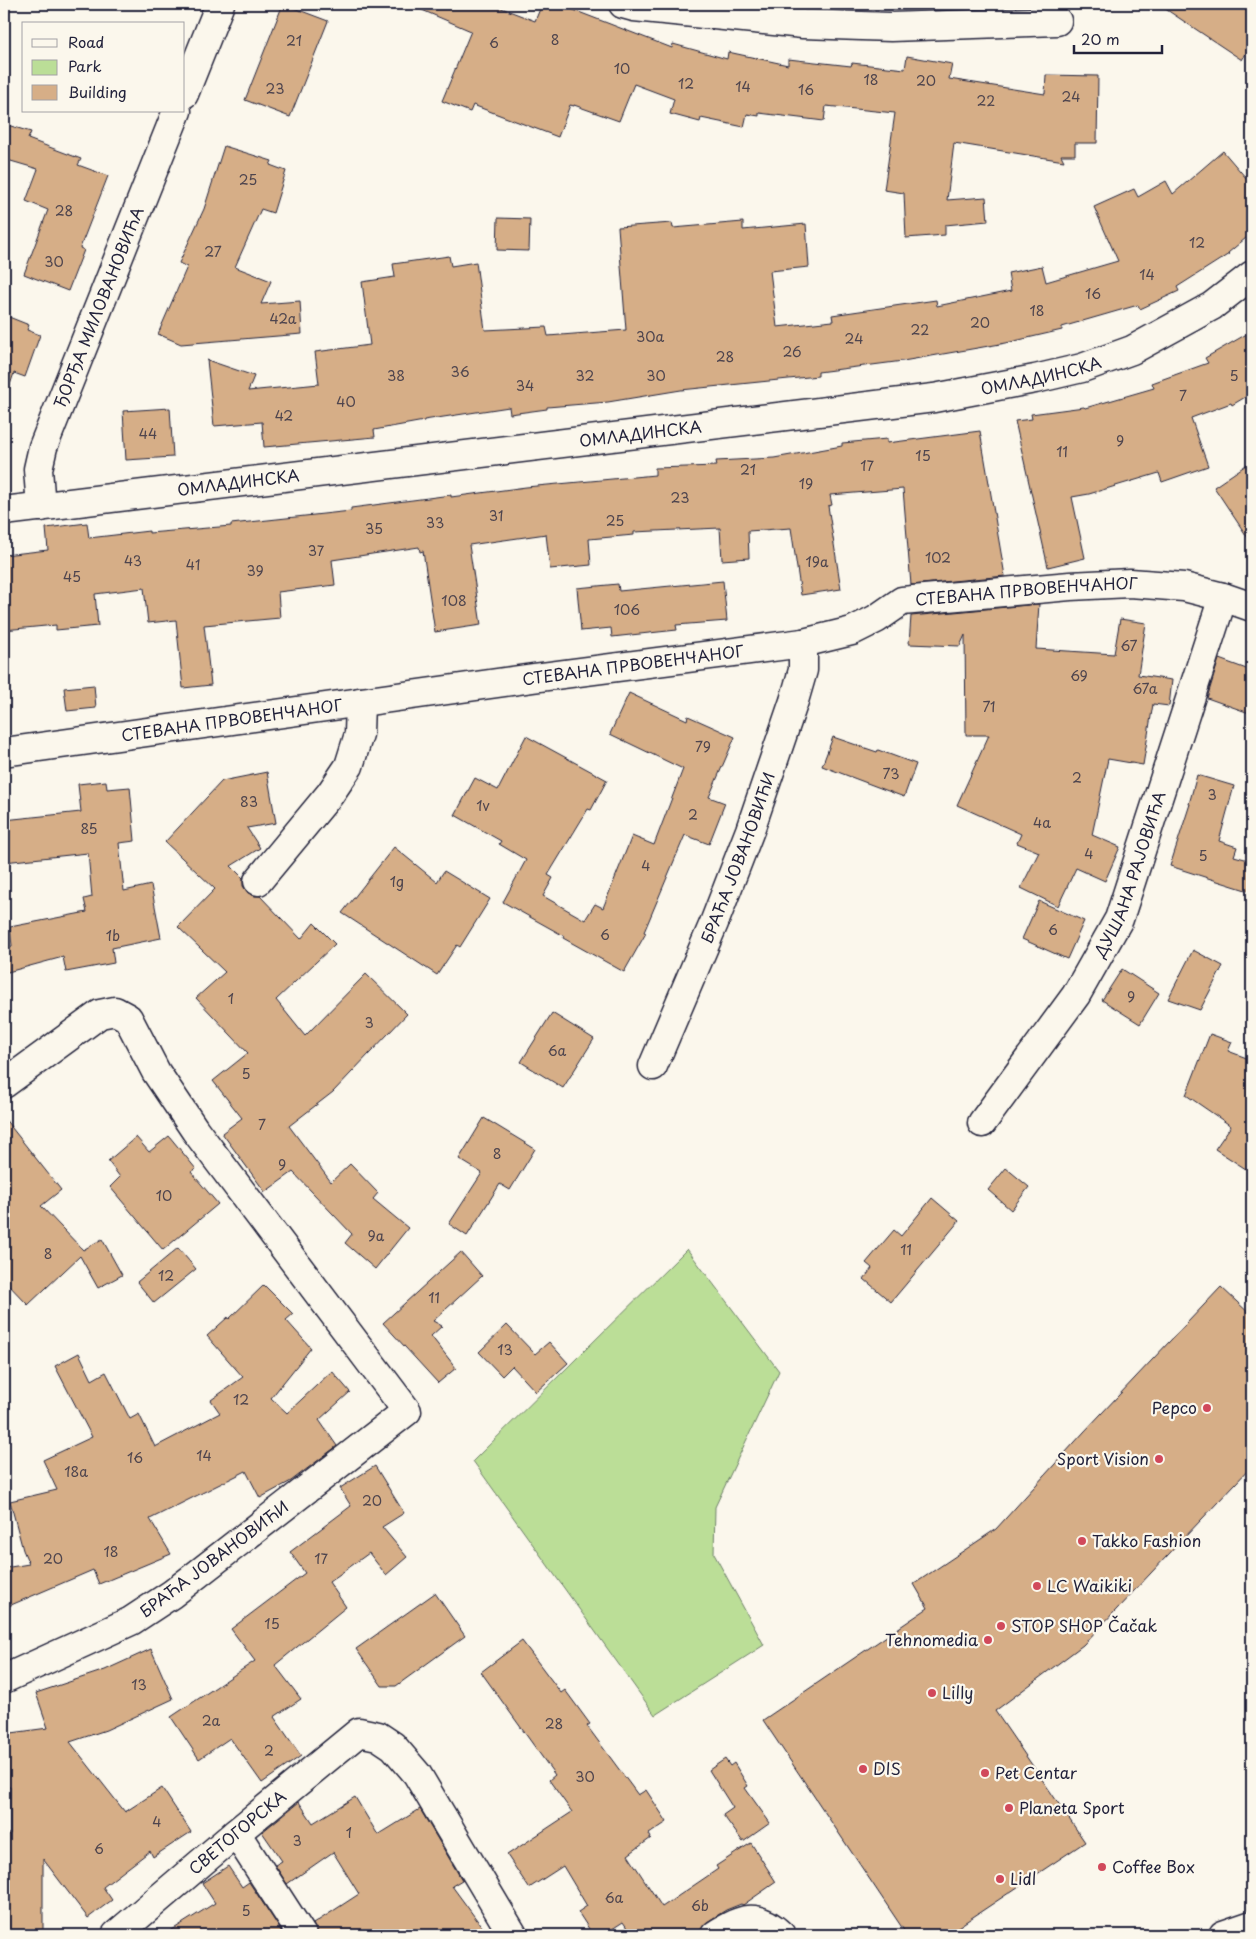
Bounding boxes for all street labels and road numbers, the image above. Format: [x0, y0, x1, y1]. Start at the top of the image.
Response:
street label: ЂОРЂА МИЛОВАНОВИЋА [47, 203, 149, 411]
street label: ОМЛАДИНСКА [978, 349, 1104, 400]
street label: ОМЛАДИНСКА [578, 413, 703, 452]
street label: ОМЛАДИНСКА [176, 462, 301, 501]
street label: СТЕВАНА ПРВОВЕНЧАНОГ [914, 570, 1139, 611]
street label: СТЕВАНА ПРВОВЕНЧАНОГ [521, 638, 745, 690]
street label: СТЕВАНА ПРВОВЕНЧАНОГ [120, 692, 344, 746]
street label: БРАЋА ЈОВАНОВИЋИ [694, 768, 780, 947]
street label: ДУШАНА РАЈОВИЋА [1086, 788, 1171, 962]
street label: БРАЋА ЈОВАНОВИЋИ [134, 1494, 293, 1622]
street label: СВЕТОГОРСКА [183, 1784, 291, 1879]

